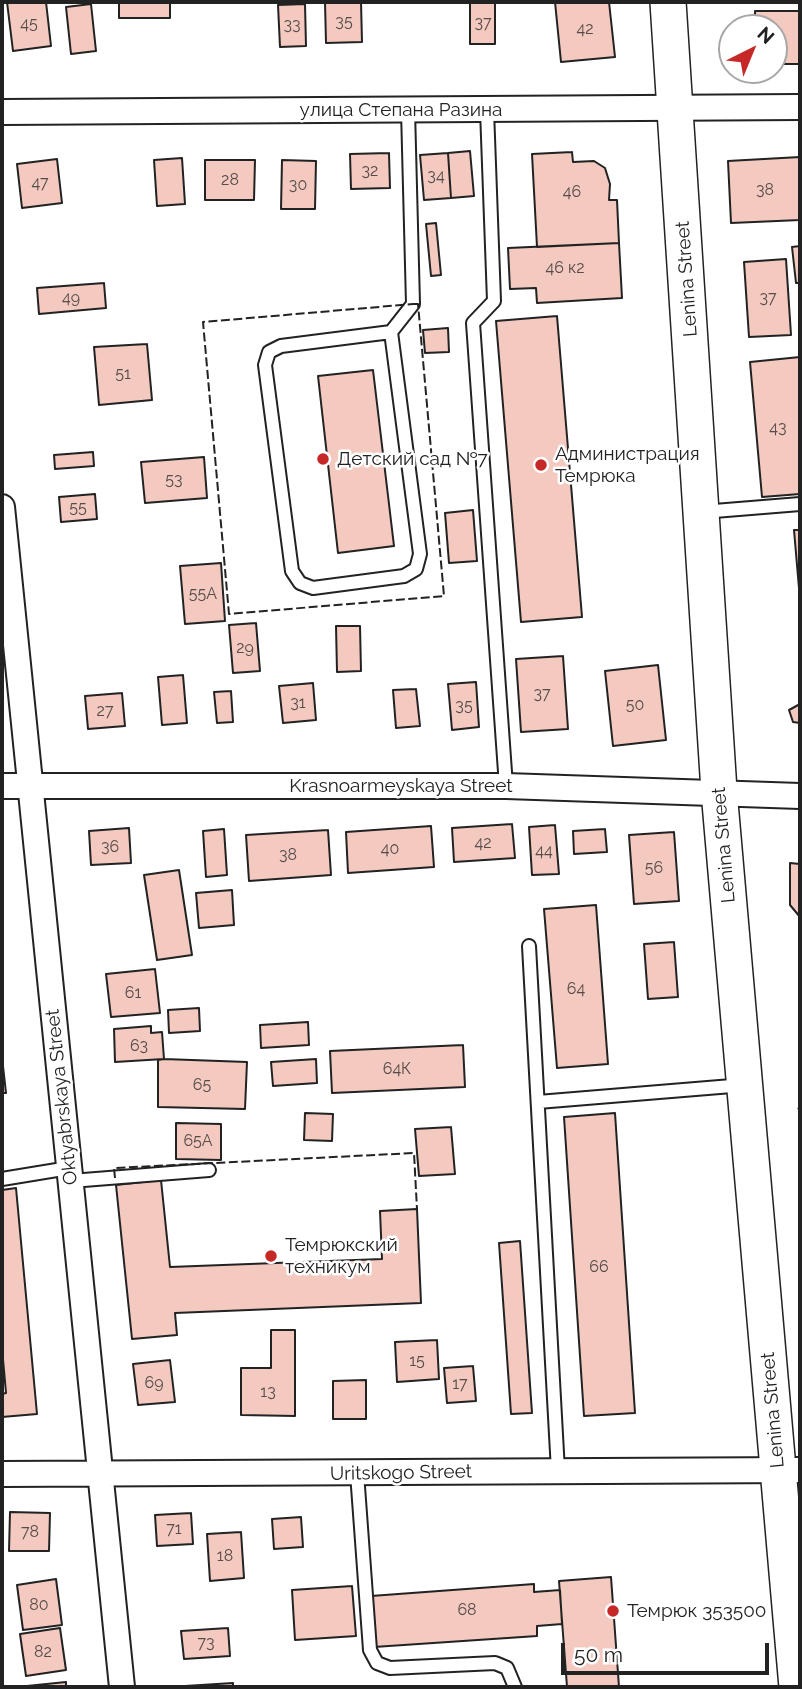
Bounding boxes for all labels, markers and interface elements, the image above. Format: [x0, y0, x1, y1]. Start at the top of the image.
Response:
house number: 35 [335, 12, 353, 32]
house number: 37 [474, 13, 492, 33]
house number: 45 [20, 14, 38, 34]
north arrow [718, 14, 788, 84]
house number: 33 [283, 15, 301, 35]
house number: 42 [576, 19, 594, 39]
text: N [753, 22, 779, 48]
street label: улица Степана Разина [300, 99, 502, 121]
house number: 32 [362, 161, 378, 181]
house number: 34 [427, 166, 445, 186]
house number: 28 [221, 170, 239, 190]
house number: 47 [31, 173, 49, 193]
house number: 30 [289, 175, 307, 195]
house number: 38 [756, 180, 774, 200]
house number: 46 [563, 182, 581, 202]
street label: Lenina Street [672, 220, 702, 338]
house number: 46 к2 [545, 258, 585, 278]
house number: 49 [62, 288, 80, 308]
house number: 37 [759, 288, 777, 308]
house number: 51 [115, 364, 131, 384]
house number: 43 [769, 418, 787, 438]
place label: Администрация Темрюка [555, 443, 700, 487]
place label: Детский сад №7 [337, 448, 488, 470]
marker: Детский сад №7 [315, 451, 331, 467]
marker: Администрация Темрюка [533, 457, 549, 473]
house number: 53 [165, 470, 183, 490]
house number: 55 [69, 498, 87, 518]
house number: 55А [189, 584, 217, 604]
house number: 29 [236, 638, 254, 658]
house number: 37 [533, 684, 551, 704]
house number: 31 [290, 693, 306, 713]
house number: 50 [626, 695, 644, 715]
house number: 35 [455, 696, 473, 716]
house number: 27 [97, 701, 113, 721]
street label: Krasnoarmeyskaya Street [289, 775, 513, 797]
street label: Lenina Street [708, 786, 740, 904]
house number: 42 [474, 833, 492, 853]
house number: 36 [101, 837, 119, 857]
house number: 40 [381, 839, 399, 859]
house number: 44 [535, 841, 553, 861]
house number: 38 [279, 845, 297, 865]
house number: 56 [645, 858, 663, 878]
house number: 64 [567, 979, 585, 999]
house number: 61 [125, 983, 141, 1003]
street label: Oktyabrskaya Street [41, 1008, 83, 1186]
house number: 63 [130, 1036, 148, 1056]
house number: 64К [383, 1059, 411, 1079]
house number: 65 [193, 1075, 211, 1095]
house number: 65А [183, 1131, 213, 1151]
place label: Темрюкский техникум [285, 1234, 398, 1278]
marker: Темрюкский техникум [263, 1248, 279, 1264]
house number: 66 [589, 1257, 609, 1277]
house number: 15 [409, 1351, 425, 1371]
street label: Lenina Street [757, 1351, 789, 1469]
house number: 69 [144, 1373, 164, 1393]
house number: 17 [452, 1374, 468, 1394]
house number: 13 [260, 1382, 276, 1402]
street label: Uritskogo Street [330, 1460, 472, 1486]
house number: 71 [166, 1519, 182, 1539]
house number: 78 [21, 1522, 39, 1542]
house number: 18 [217, 1546, 233, 1566]
house number: 80 [29, 1595, 49, 1615]
house number: 68 [457, 1600, 477, 1620]
place label: Темрюк 353500 [627, 1600, 766, 1622]
marker: Темрюк 353500 [605, 1603, 621, 1619]
scale bar [564, 1630, 772, 1674]
house number: 73 [197, 1633, 215, 1653]
house number: 82 [34, 1642, 52, 1662]
text: 50 m [574, 1642, 623, 1667]

